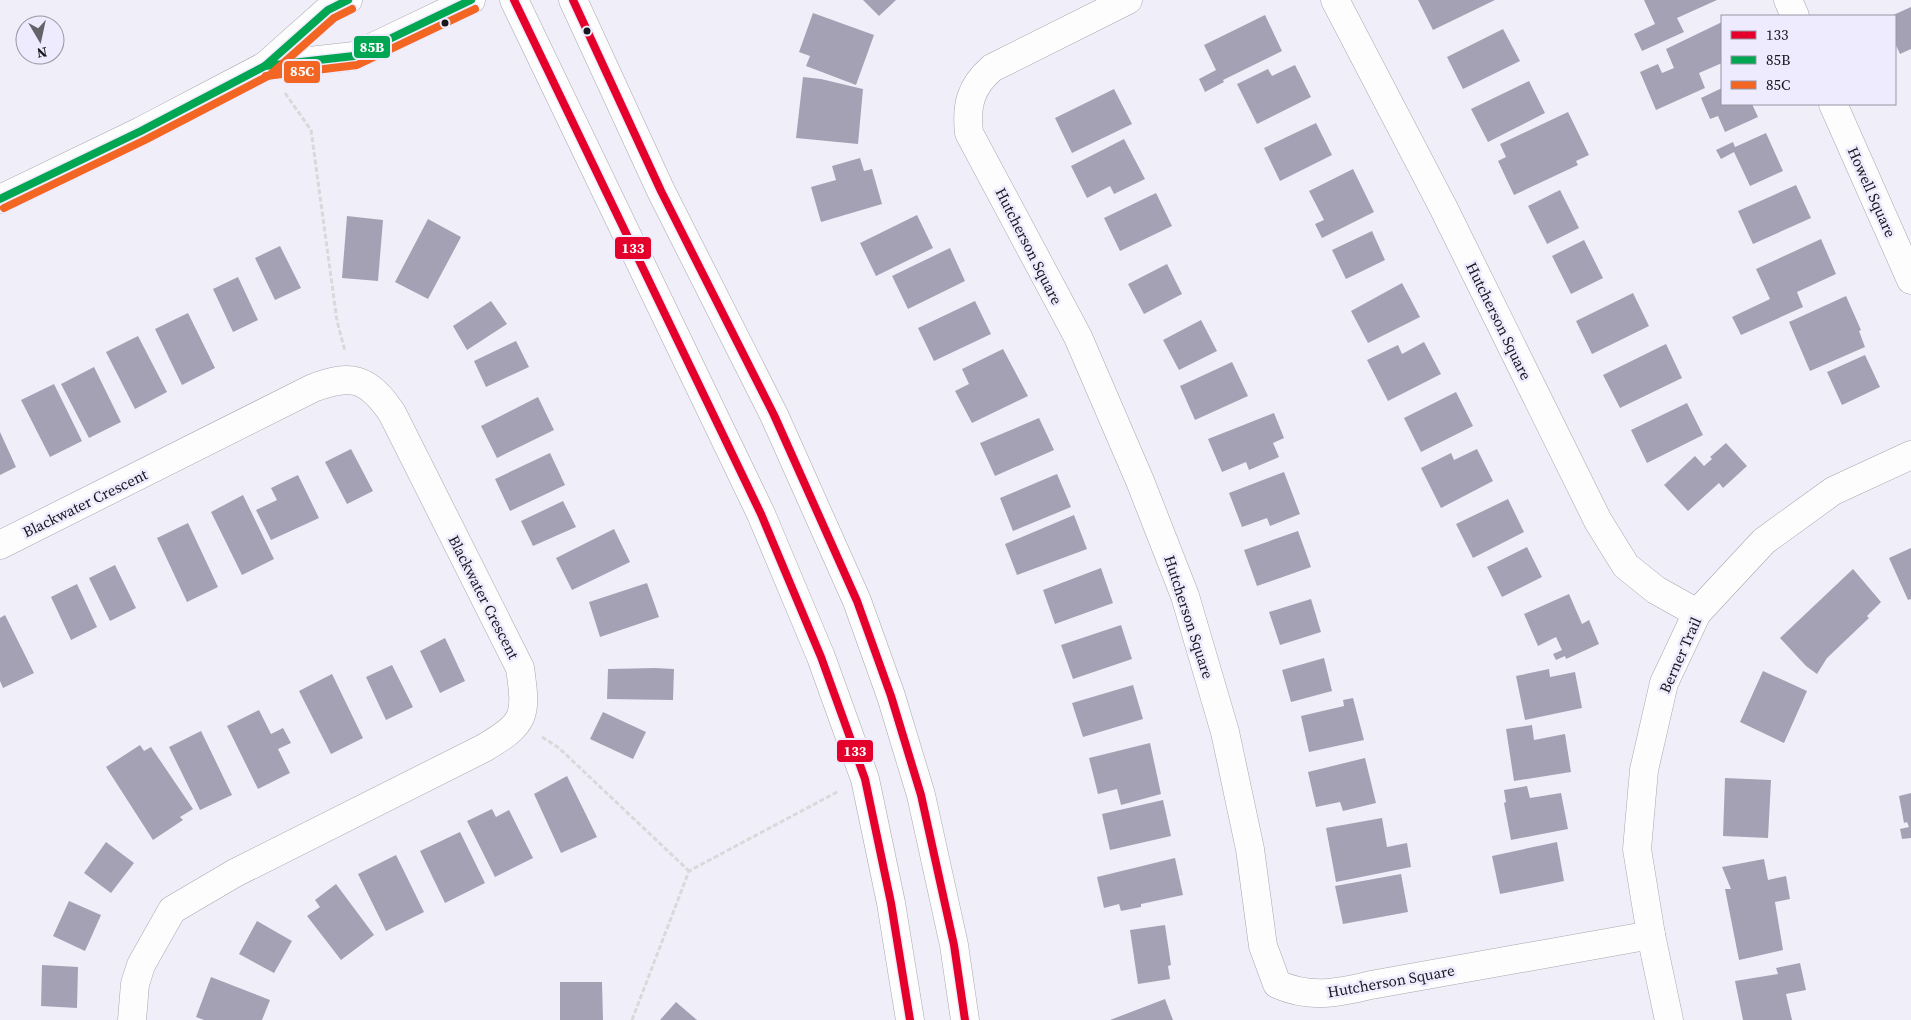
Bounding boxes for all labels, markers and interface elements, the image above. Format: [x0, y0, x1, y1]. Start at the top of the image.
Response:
north arrow [15, 15, 65, 65]
legend [1721, 15, 1896, 105]
unlabelled marker [440, 18, 450, 28]
text: 133 [1766, 24, 1789, 45]
unlabelled marker [582, 26, 592, 36]
line badge: 85B [353, 35, 391, 59]
text: 85B [360, 37, 384, 57]
text: N [35, 42, 49, 64]
text: 85B [1766, 49, 1790, 70]
line badge: 85C [283, 60, 321, 84]
text: 85C [290, 61, 314, 81]
text: 85C [1766, 74, 1790, 95]
street label: Howell Square [1843, 143, 1901, 241]
street label: Hutcherson Square [990, 184, 1068, 308]
line badge: 133 [614, 236, 652, 260]
text: 133 [622, 238, 645, 258]
street label: Hutcherson Square [1461, 259, 1537, 384]
street label: Blackwater Crescent [19, 464, 151, 542]
street label: Blackwater Crescent [444, 531, 524, 663]
street label: Hutcherson Square [1159, 553, 1219, 682]
street label: Berner Trail [1654, 613, 1706, 696]
line badge: 133 [836, 739, 874, 763]
text: 133 [844, 741, 867, 761]
street label: Hutcherson Square [1326, 959, 1457, 1003]

